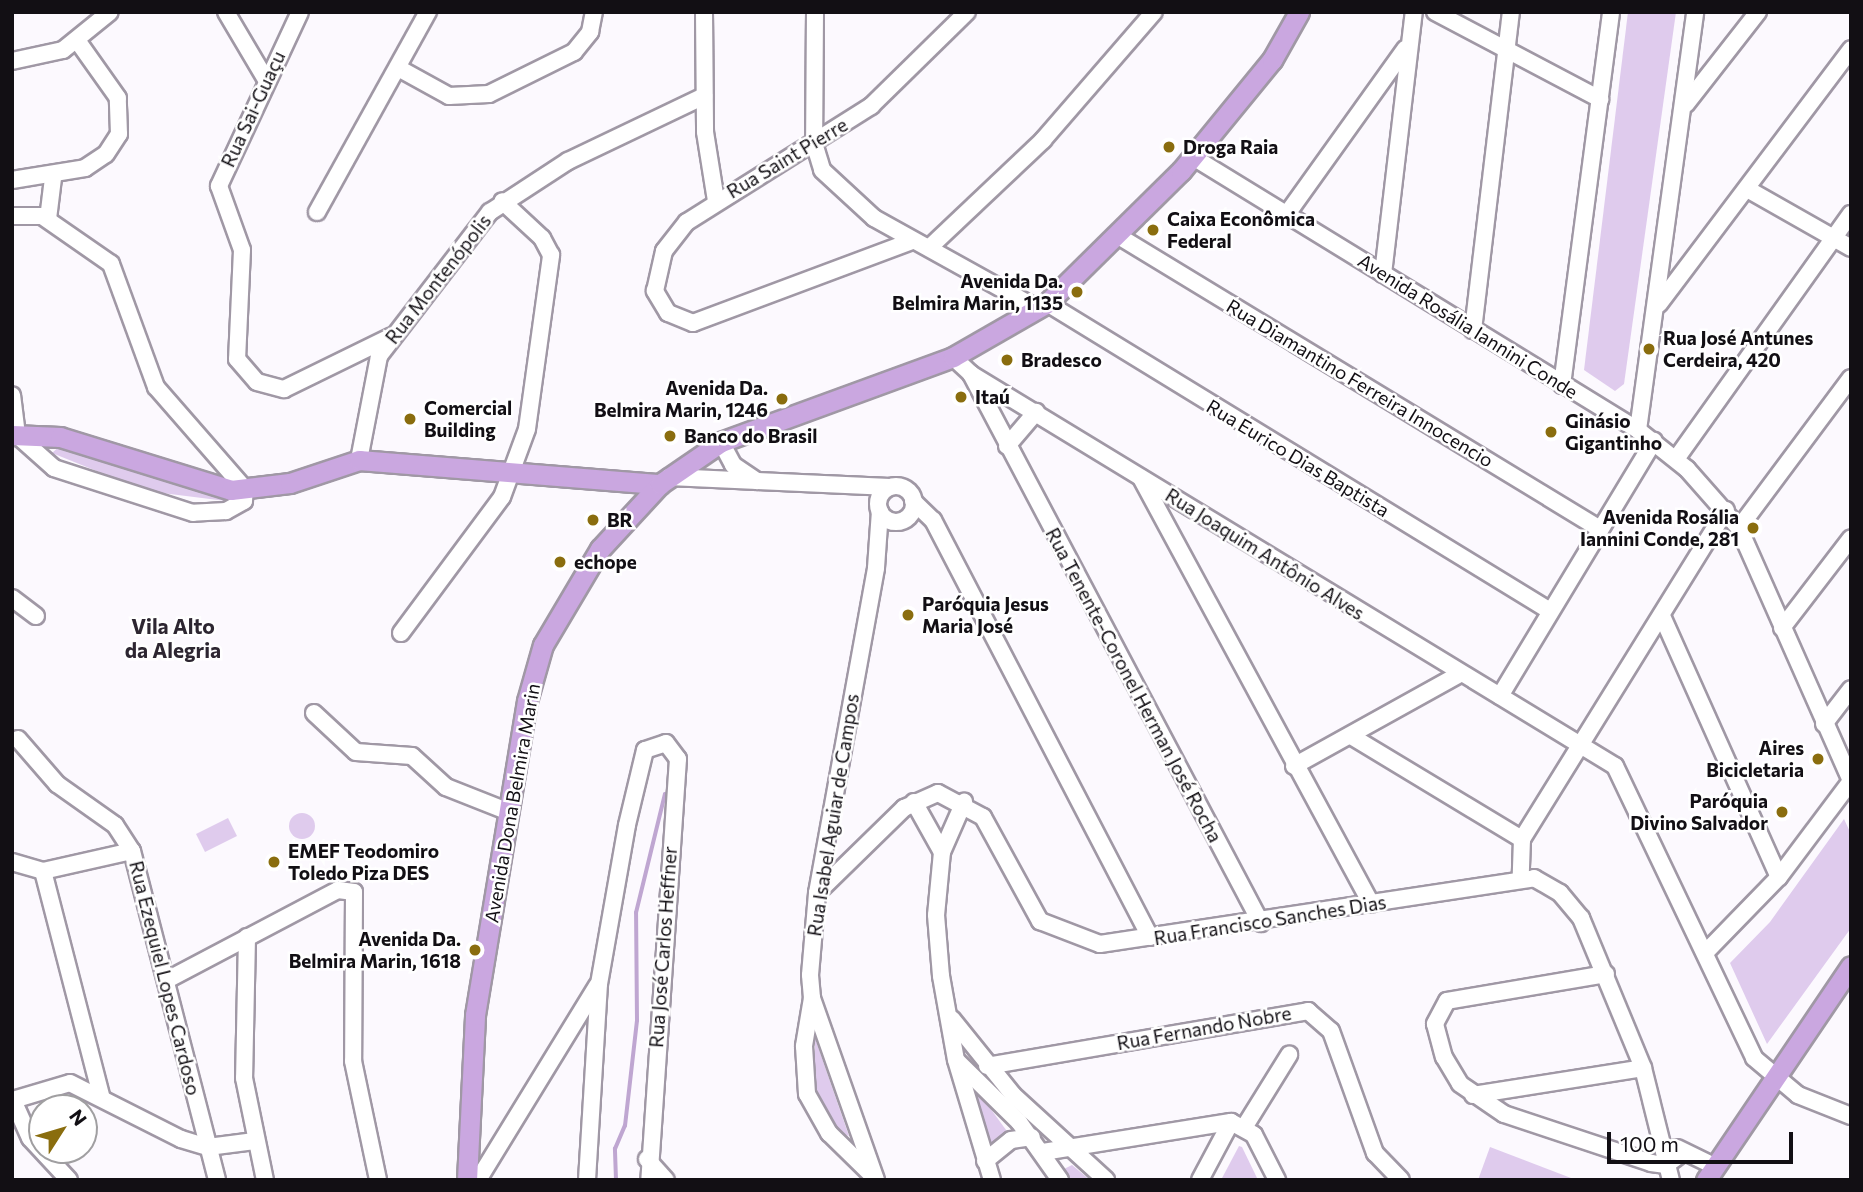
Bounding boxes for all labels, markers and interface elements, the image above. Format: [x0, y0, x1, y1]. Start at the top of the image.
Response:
street label: Rua Sai-Guaçu [216, 47, 290, 171]
street label: Rua Saint Pierre [723, 113, 851, 203]
place label: Droga Raia [1183, 136, 1278, 158]
marker: Droga Raia [1161, 139, 1177, 155]
place label: Caixa Econômica Federal [1167, 208, 1315, 252]
street label: Rua Montenópolis [380, 210, 496, 348]
marker: Caixa Econômica Federal [1145, 222, 1161, 238]
street label: Avenida Rosália Iannini Conde [1354, 249, 1582, 403]
place label: Avenida Da. Belmira Marin, 1135 [892, 270, 1063, 314]
marker: Avenida Da. Belmira Marin, 1135 [1069, 284, 1085, 300]
street label: Rua Diamantino Ferreira Innocencio [1222, 294, 1498, 472]
place label: Rua José Antunes Cerdeira, 420 [1663, 327, 1813, 371]
marker: Rua José Antunes Cerdeira, 420 [1641, 341, 1657, 357]
place label: Bradesco [1021, 349, 1102, 371]
marker: Bradesco [999, 352, 1015, 368]
place label: Avenida Da. Belmira Marin, 1246 [594, 377, 768, 421]
place label: Itaú [975, 386, 1010, 408]
marker: Itaú [953, 389, 969, 405]
marker: Avenida Da. Belmira Marin, 1246 [774, 391, 790, 407]
street label: Rua Eurico Dias Baptista [1203, 394, 1393, 522]
place label: Comercial Building [424, 397, 512, 441]
place label: Ginásio Gigantinho [1565, 410, 1662, 454]
marker: Comercial Building [402, 411, 418, 427]
marker: Ginásio Gigantinho [1543, 424, 1559, 440]
place label: Banco do Brasil [684, 425, 817, 447]
marker: Banco do Brasil [662, 428, 678, 444]
street label: Rua Joaquim Antônio Alves [1161, 483, 1369, 625]
place label: Avenida Rosália Iannini Conde, 281 [1580, 506, 1739, 550]
place label: BR [607, 509, 633, 531]
marker: BR [585, 512, 601, 528]
marker: Avenida Rosália Iannini Conde, 281 [1745, 520, 1761, 536]
street label: Rua Tenente-Coronel Herman José Rocha [1041, 524, 1227, 846]
place label: echope [574, 551, 637, 573]
marker: echope [552, 554, 568, 570]
place label: Paróquia Jesus Maria José [922, 593, 1049, 637]
marker: Paróquia Jesus Maria José [900, 607, 916, 623]
district label: Vila Alto da Alegria [125, 613, 221, 663]
street label: Avenida Dona Belmira Marin [480, 681, 544, 925]
street label: Rua Isabel Aguiar de Campos [803, 692, 863, 938]
place label: Aires Bicicletaria [1706, 737, 1804, 781]
marker: Aires Bicicletaria [1810, 751, 1826, 767]
place label: Paróquia Divino Salvador [1630, 790, 1768, 834]
marker: Paróquia Divino Salvador [1774, 804, 1790, 820]
place label: EMEF Teodomiro Toledo Piza DES [288, 840, 439, 884]
street label: Rua José Carlos Heffner [645, 846, 681, 1048]
marker: EMEF Teodomiro Toledo Piza DES [266, 854, 282, 870]
street label: Rua Ezequiel Lopes Cardoso [125, 858, 205, 1098]
street label: Rua Francisco Sanches Dias [1152, 890, 1388, 950]
place label: Avenida Da. Belmira Marin, 1618 [289, 928, 461, 972]
marker: Avenida Da. Belmira Marin, 1618 [467, 942, 483, 958]
street label: Rua Fernando Nobre [1115, 1001, 1293, 1055]
north arrow [28, 1094, 98, 1164]
text: N [65, 1105, 92, 1130]
scale bar [1611, 1118, 1797, 1162]
text: 100 m [1620, 1131, 1679, 1156]

